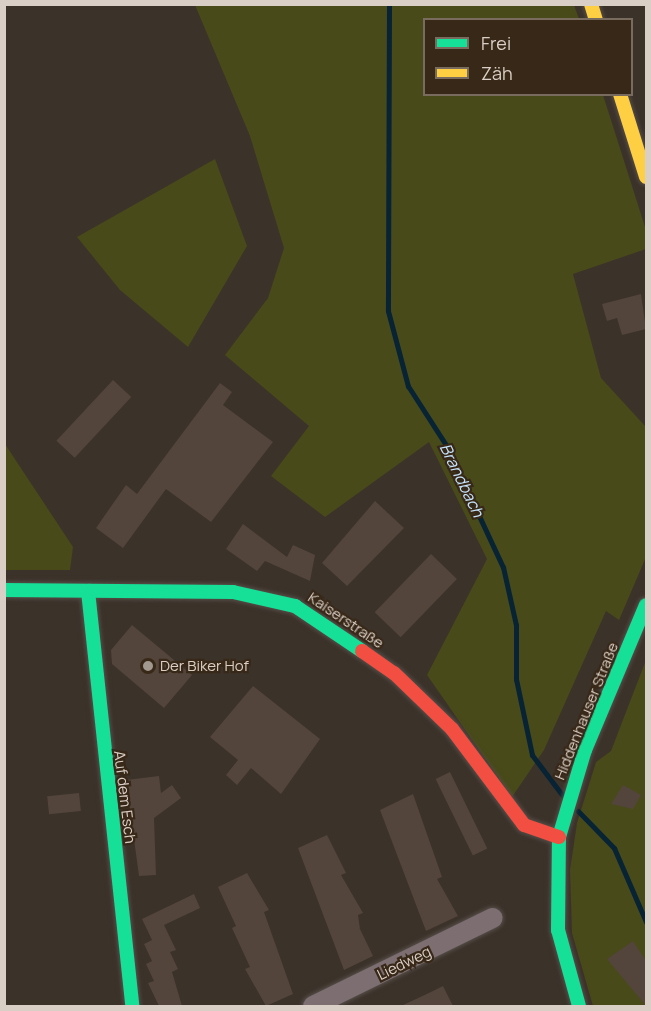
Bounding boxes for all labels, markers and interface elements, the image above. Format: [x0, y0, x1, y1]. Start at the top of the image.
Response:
legend [423, 18, 633, 96]
text: Frei [481, 31, 511, 55]
text: Zäh [481, 61, 513, 85]
water label: Brandbach [436, 440, 488, 520]
street label: Kaiserstraße [305, 588, 387, 652]
street label: Hiddenhauser Straße [550, 640, 622, 782]
place label: Der Biker Hof [160, 657, 249, 675]
marker: Der Biker Hof [141, 659, 155, 673]
street label: Auf dem Esch [110, 749, 140, 845]
street label: Liedweg [374, 942, 434, 984]

